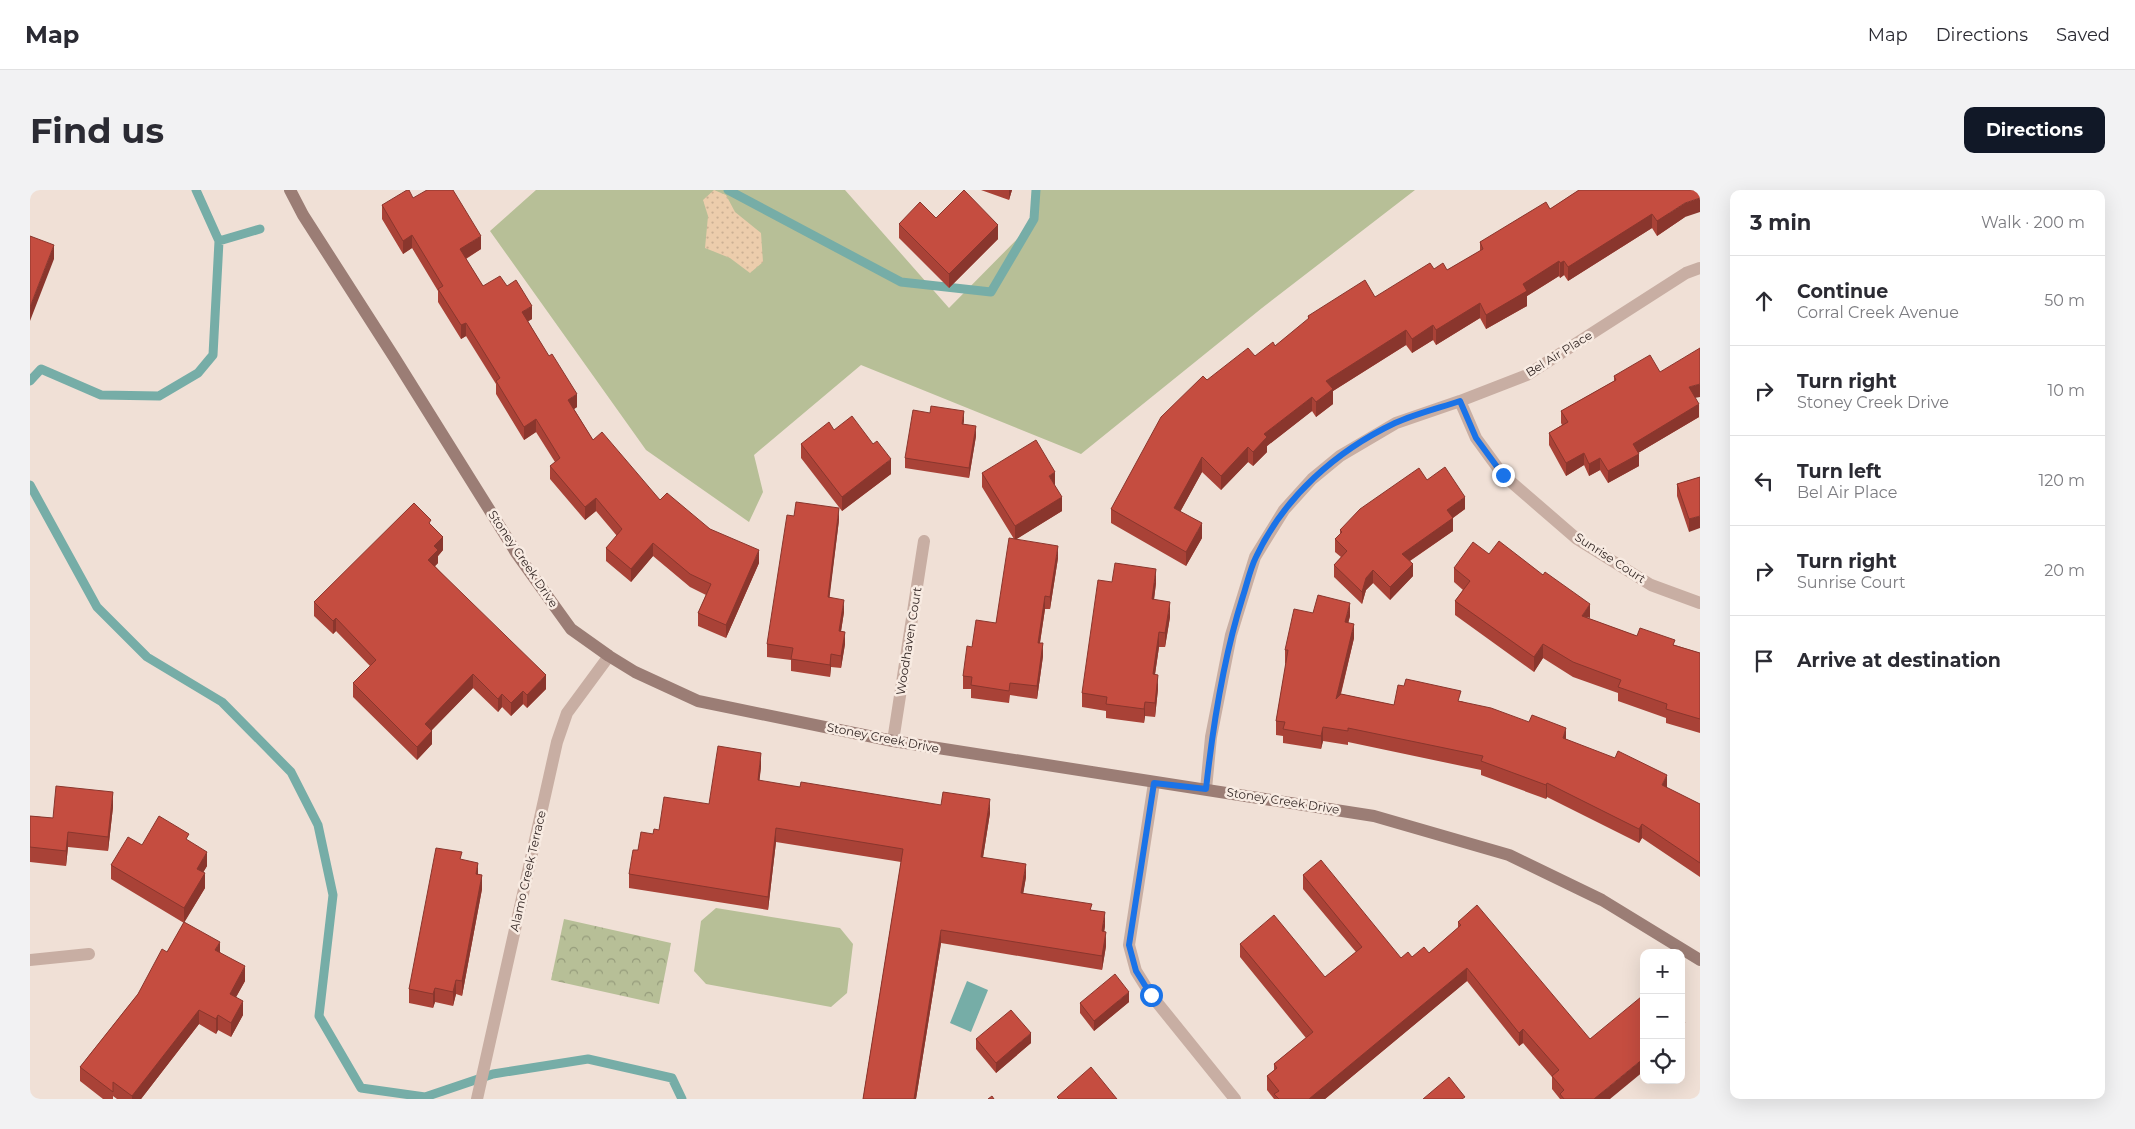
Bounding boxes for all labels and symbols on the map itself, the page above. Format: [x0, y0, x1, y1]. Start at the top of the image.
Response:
street label: Bel Air Place [1523, 327, 1595, 380]
route end [1492, 464, 1515, 487]
street label: Stoney Creek Drive [485, 507, 561, 610]
street label: Sunrise Court [1572, 529, 1649, 586]
street label: Woodhaven Court [893, 586, 924, 696]
street label: Stoney Creek Drive [826, 719, 940, 756]
street label: Stoney Creek Drive [1226, 784, 1341, 817]
street label: Alamo Creek Terrace [506, 809, 549, 933]
route start [1140, 984, 1163, 1007]

